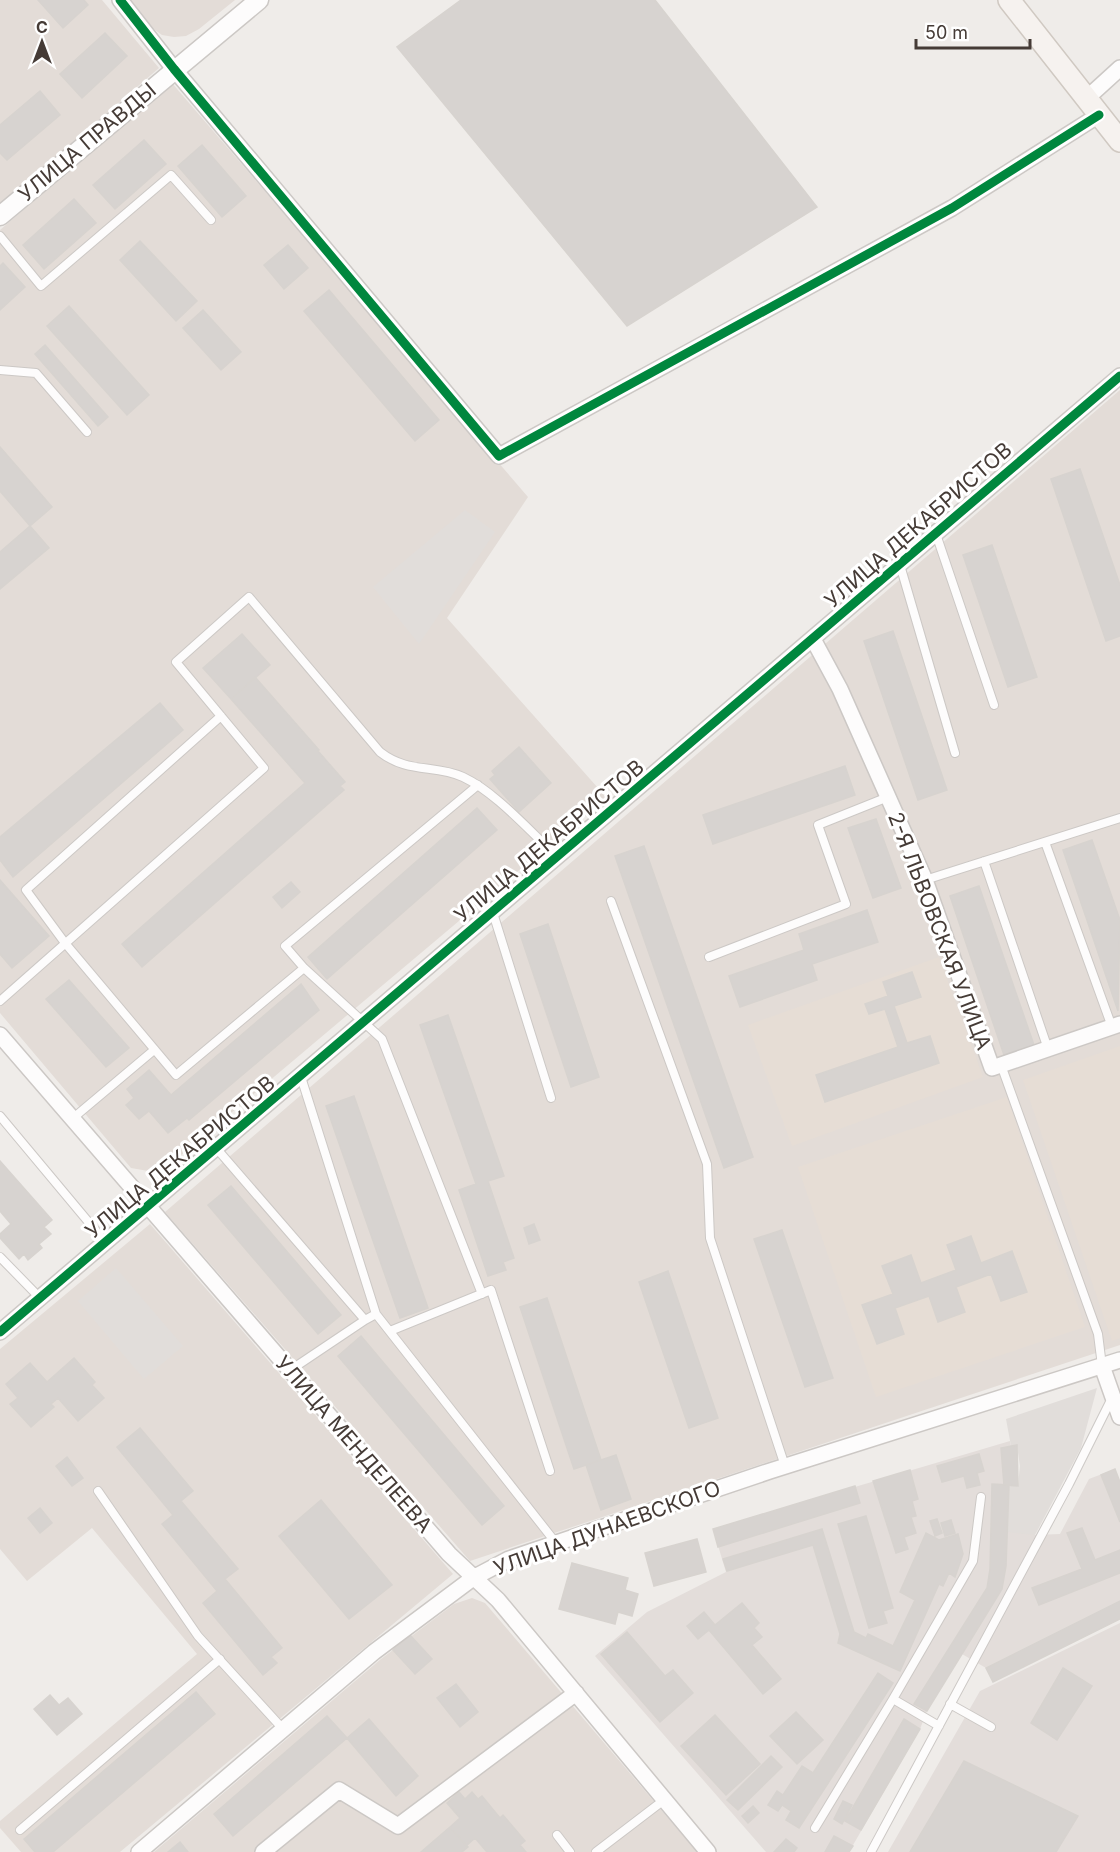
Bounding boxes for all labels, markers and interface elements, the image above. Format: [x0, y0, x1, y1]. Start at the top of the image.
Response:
north arrow [12, 12, 72, 72]
scale bar [916, 12, 1030, 50]
text: С [36, 17, 48, 37]
text: 50 m [925, 22, 968, 43]
street label: УЛИЦА ПРАВДЫ [13, 77, 161, 207]
street label: УЛИЦА ДЕКАБРИСТОВ [819, 437, 1017, 613]
street label: УЛИЦА ДЕКАБРИСТОВ [449, 754, 649, 928]
street label: 2-Я ЛЬВОВСКАЯ УЛИЦА [883, 809, 997, 1053]
street label: УЛИЦА ДЕКАБРИСТОВ [80, 1070, 280, 1244]
street label: УЛИЦА МЕНДЕЛЕЕВА [270, 1350, 438, 1538]
street label: УЛИЦА ДУНАЕВСКОГО [490, 1475, 724, 1581]

